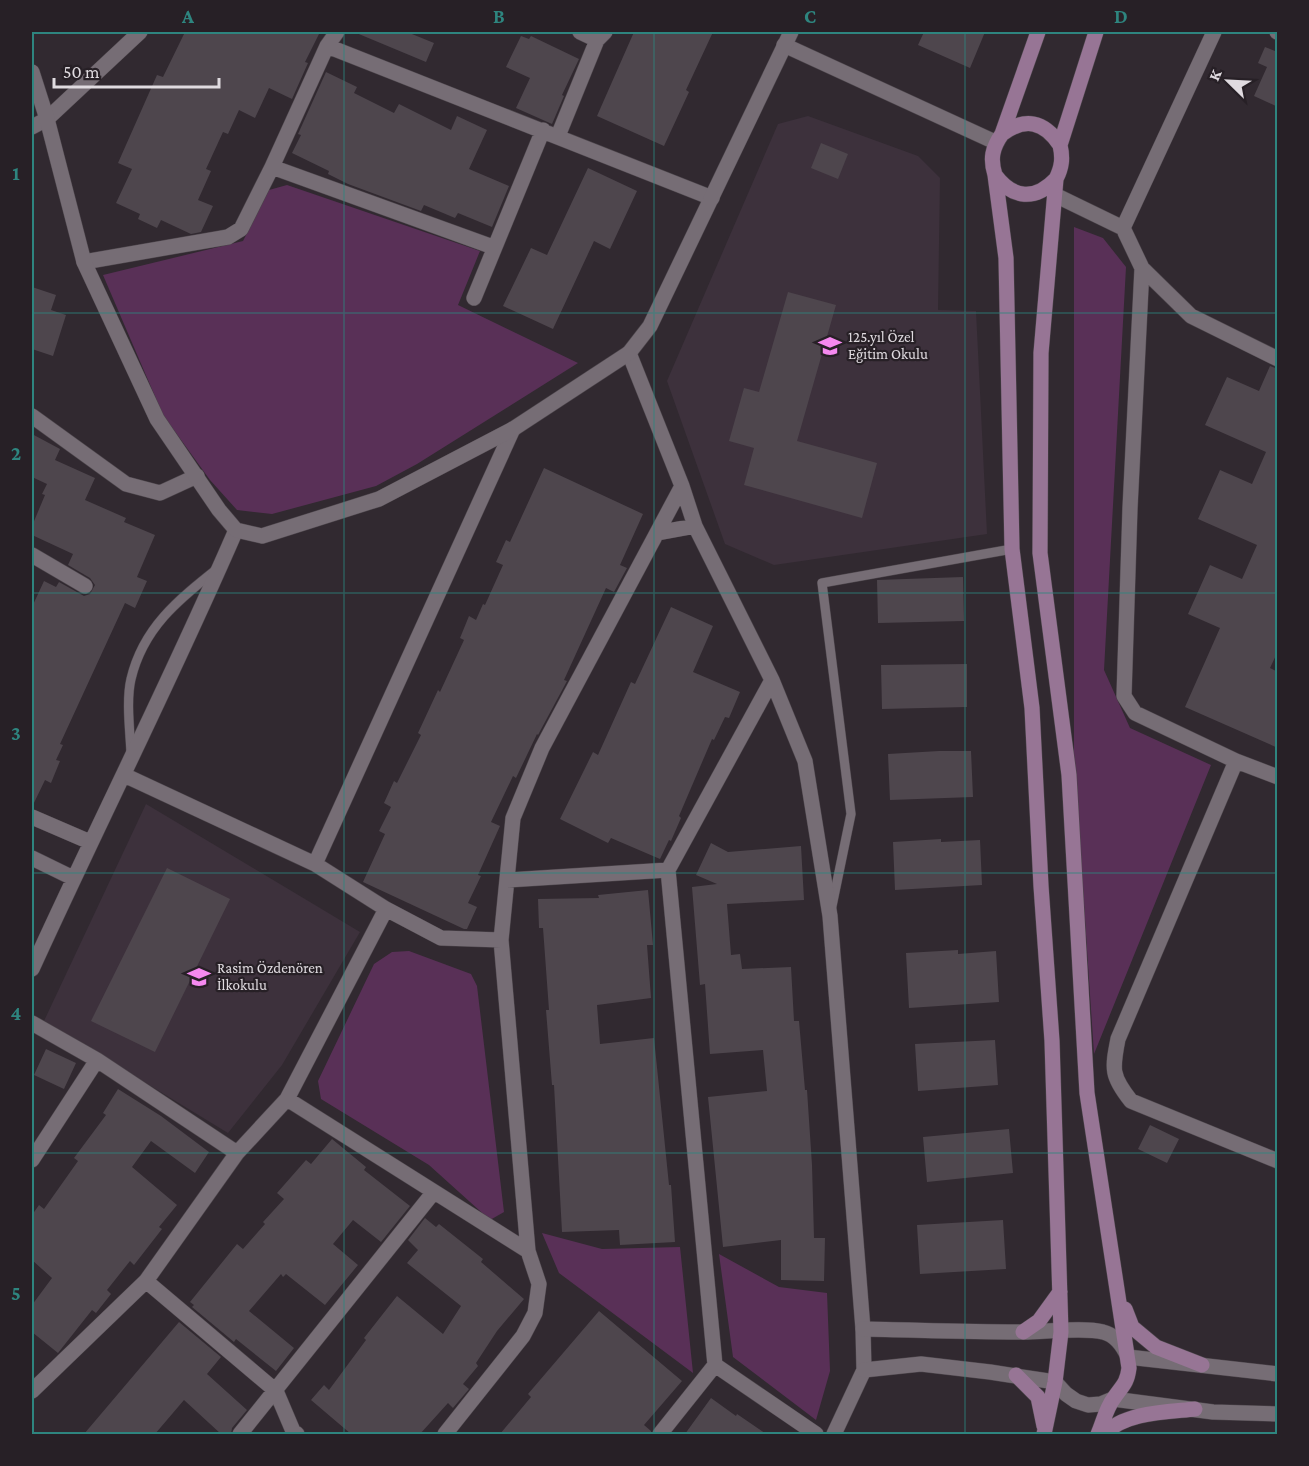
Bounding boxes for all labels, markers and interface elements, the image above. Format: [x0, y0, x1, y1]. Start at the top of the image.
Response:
text: A [181, 5, 195, 27]
text: B [493, 5, 505, 27]
text: C [804, 5, 816, 27]
text: D [1114, 5, 1128, 27]
scale bar [54, 51, 219, 89]
north arrow [1198, 51, 1258, 111]
text: 50 m [63, 62, 100, 82]
text: K [1205, 66, 1225, 83]
text: 1 [12, 162, 20, 184]
place label: 125.yıl Özel Eğitim Okulu [848, 329, 928, 363]
school or university icon: 125.yıl Özel Eğitim Okulu [817, 333, 843, 359]
text: 2 [11, 442, 21, 464]
text: 3 [11, 722, 21, 744]
place label: Rasim Özdenören İlkokulu [217, 960, 323, 993]
school or university icon: Rasim Özdenören İlkokulu [186, 964, 212, 990]
text: 4 [11, 1002, 22, 1024]
text: 5 [11, 1282, 21, 1304]

